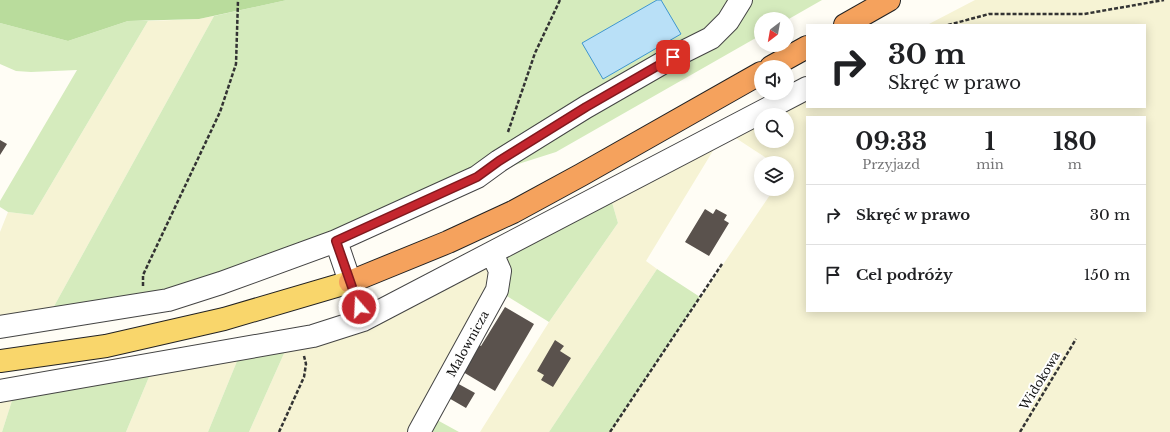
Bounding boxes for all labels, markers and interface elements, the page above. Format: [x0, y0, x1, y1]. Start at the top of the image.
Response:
north arrow [754, 12, 794, 52]
map controls [754, 12, 794, 196]
text: 30 m [888, 37, 965, 72]
pin [656, 40, 690, 74]
icon: right [822, 40, 874, 92]
icon: arrive [662, 46, 684, 68]
button: sound [754, 60, 794, 100]
text: Skręć w prawo [888, 72, 1021, 94]
button: search [754, 108, 794, 148]
text: 09:33 [855, 127, 927, 156]
text: 1 [985, 127, 995, 156]
text: 180 [1053, 127, 1097, 156]
button: layers [754, 156, 794, 196]
text: Przyjazd [862, 156, 920, 173]
text: min [976, 156, 1004, 173]
text: m [1068, 156, 1082, 173]
icon: right [822, 204, 844, 226]
text: Skręć w prawo [856, 205, 970, 224]
text: 30 m [1090, 205, 1130, 224]
icon: arrive [822, 264, 844, 286]
text: Cel podróży [856, 265, 953, 284]
text: 150 m [1084, 265, 1130, 284]
position arrow [338, 286, 380, 328]
street label: Malownicza [443, 308, 492, 380]
street label: Widokowa [1016, 349, 1063, 413]

